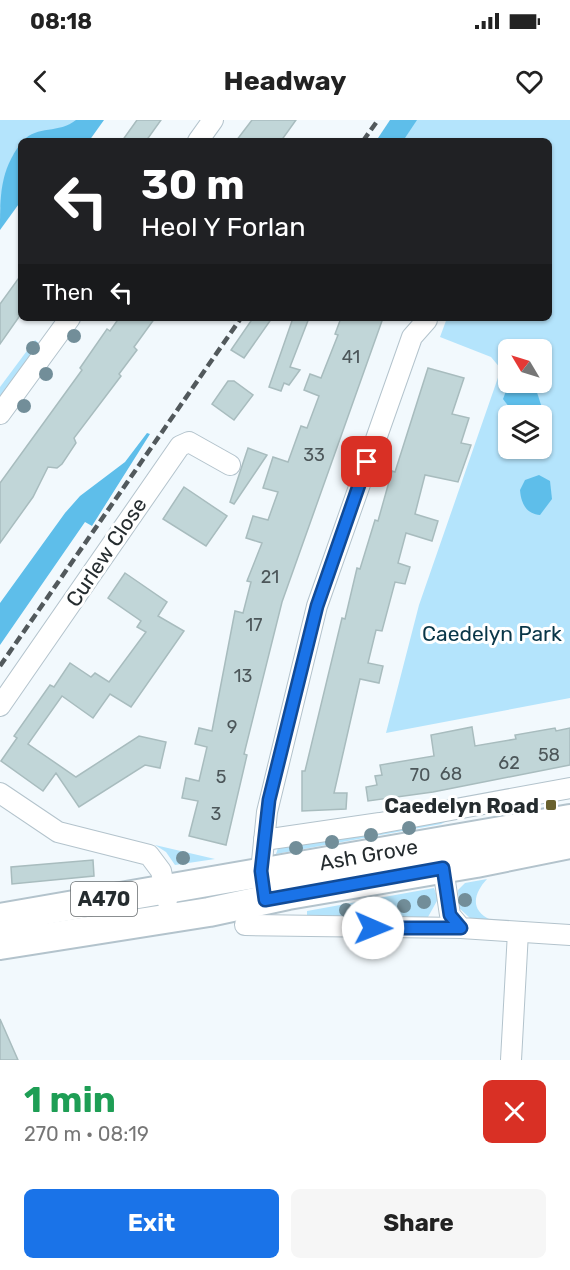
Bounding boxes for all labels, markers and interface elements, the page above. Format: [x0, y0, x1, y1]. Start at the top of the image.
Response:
text: 08:18 [30, 8, 92, 35]
icon: back [24, 65, 57, 98]
text: Headway [224, 65, 346, 97]
icon: heart [513, 65, 546, 98]
text: 30 m [141, 160, 245, 210]
icon: left [42, 162, 120, 240]
text: Heol Y Forlan [141, 211, 306, 243]
icon: left [105, 276, 138, 309]
text: Then [42, 279, 93, 306]
north arrow [498, 339, 552, 393]
map controls [498, 339, 552, 459]
house number: 41 [342, 346, 360, 368]
button: layers [498, 405, 552, 459]
pin [341, 436, 392, 487]
house number: 33 [303, 444, 325, 466]
icon: arrive [350, 445, 383, 478]
street label: Curlew Close [60, 493, 152, 611]
house number: 21 [261, 566, 279, 588]
house number: 17 [246, 614, 262, 636]
park label: Caedelyn Park [422, 621, 562, 646]
house number: 13 [234, 665, 252, 687]
house number: 9 [227, 716, 237, 738]
house number: 58 [538, 744, 560, 766]
house number: 62 [498, 752, 520, 774]
house number: 68 [440, 763, 462, 785]
house number: 70 [410, 764, 430, 786]
house number: 5 [216, 766, 226, 788]
place label: Caedelyn Road [384, 793, 539, 818]
marker: Caedelyn Road [544, 798, 558, 812]
house number: 3 [211, 803, 221, 825]
street label: Ash Grove [317, 833, 420, 875]
road number: A470 [71, 882, 137, 916]
position arrow [341, 896, 405, 960]
text: 1 min [24, 1078, 116, 1121]
button: close [483, 1080, 546, 1143]
text: 270 m · 08:19 [24, 1122, 149, 1146]
button: Exit [24, 1189, 279, 1258]
button: Share [291, 1189, 546, 1258]

